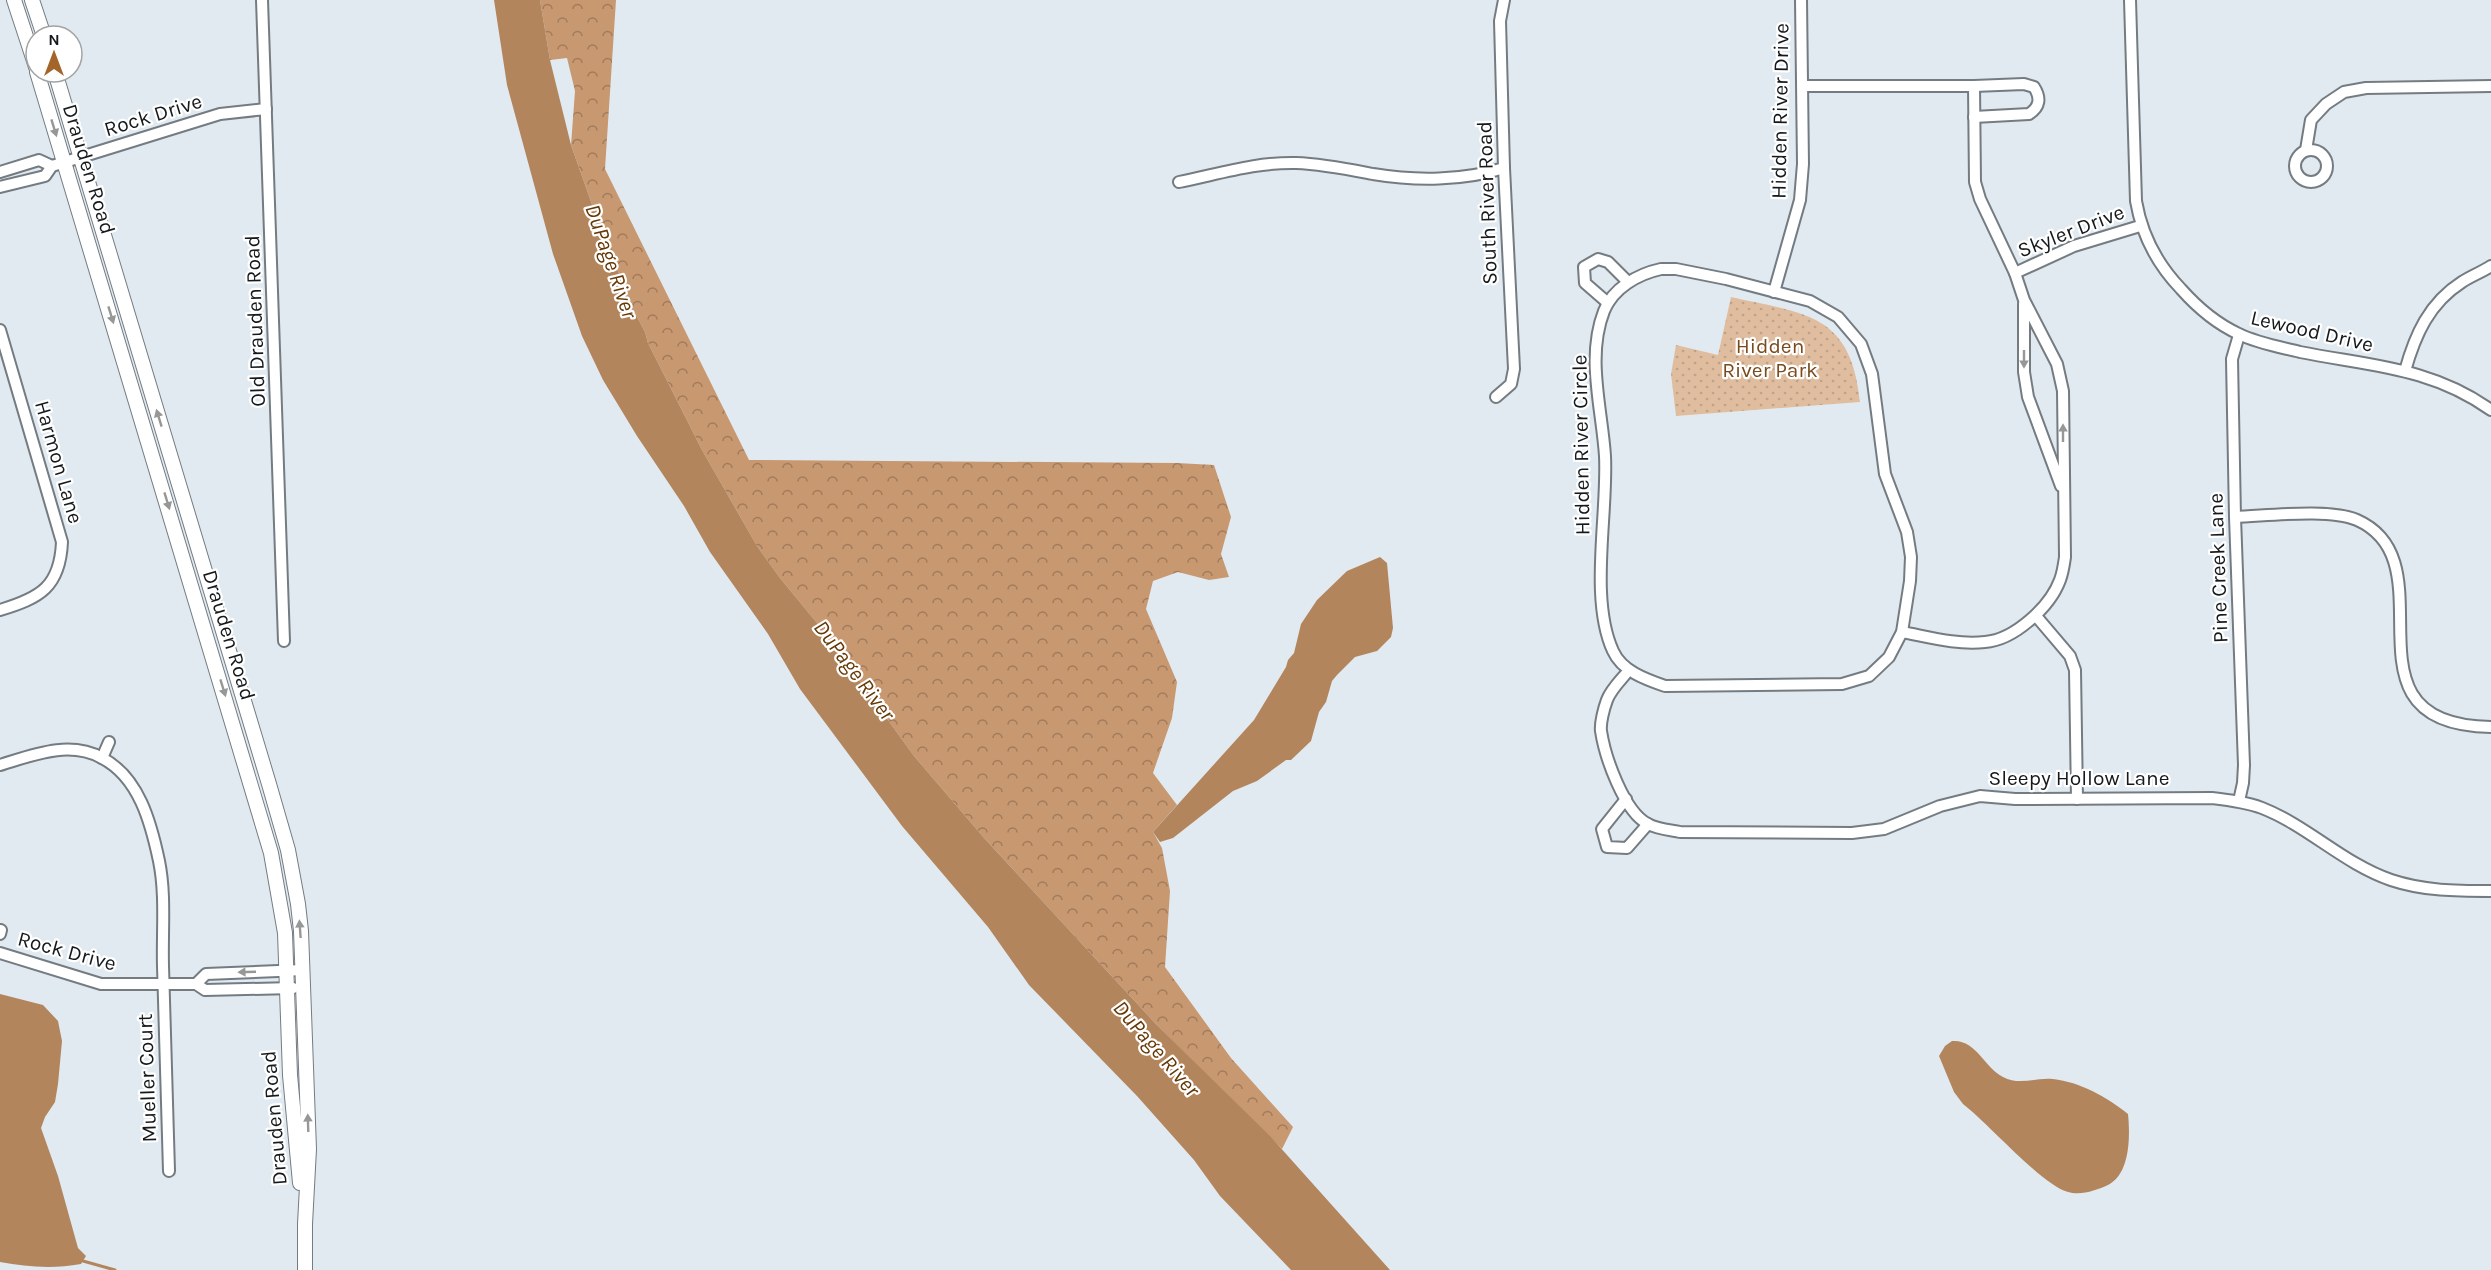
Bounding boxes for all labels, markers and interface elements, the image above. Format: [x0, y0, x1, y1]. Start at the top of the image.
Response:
street label: Hidden River Drive [1766, 23, 1794, 199]
north arrow [24, 24, 84, 84]
text: N [48, 30, 60, 49]
street label: Rock Drive [101, 89, 205, 141]
street label: Drauden Road [58, 101, 120, 237]
one-way arrow [50, 119, 60, 137]
street label: South River Road [1472, 121, 1502, 285]
street label: Skyler Drive [2014, 200, 2128, 262]
water label: DuPage River [579, 201, 643, 323]
street label: Old Drauden Road [240, 235, 270, 407]
street label: Lewood Drive [2248, 305, 2376, 357]
one-way arrow [107, 306, 116, 324]
park label: Hidden River Park [1722, 334, 1818, 382]
one-way arrow [2019, 349, 2029, 368]
street label: Hidden River Circle [1567, 354, 1595, 536]
street label: Harmon Lane [30, 398, 88, 526]
one-way arrow [154, 408, 163, 426]
one-way arrow [2058, 424, 2068, 443]
one-way arrow [163, 493, 172, 511]
street label: Pine Creek Lane [2203, 493, 2233, 643]
street label: Drauden Road [198, 567, 260, 703]
water label: DuPage River [808, 615, 901, 727]
one-way arrow [219, 679, 228, 697]
street label: Sleepy Hollow Lane [1989, 766, 2169, 790]
one-way arrow [296, 919, 305, 938]
street label: Rock Drive [15, 926, 119, 976]
one-way arrow [238, 968, 257, 977]
water label: DuPage River [1107, 995, 1206, 1103]
street label: Mueller Court [133, 1013, 161, 1143]
street label: Drauden Road [256, 1050, 292, 1186]
one-way arrow [303, 1114, 313, 1133]

